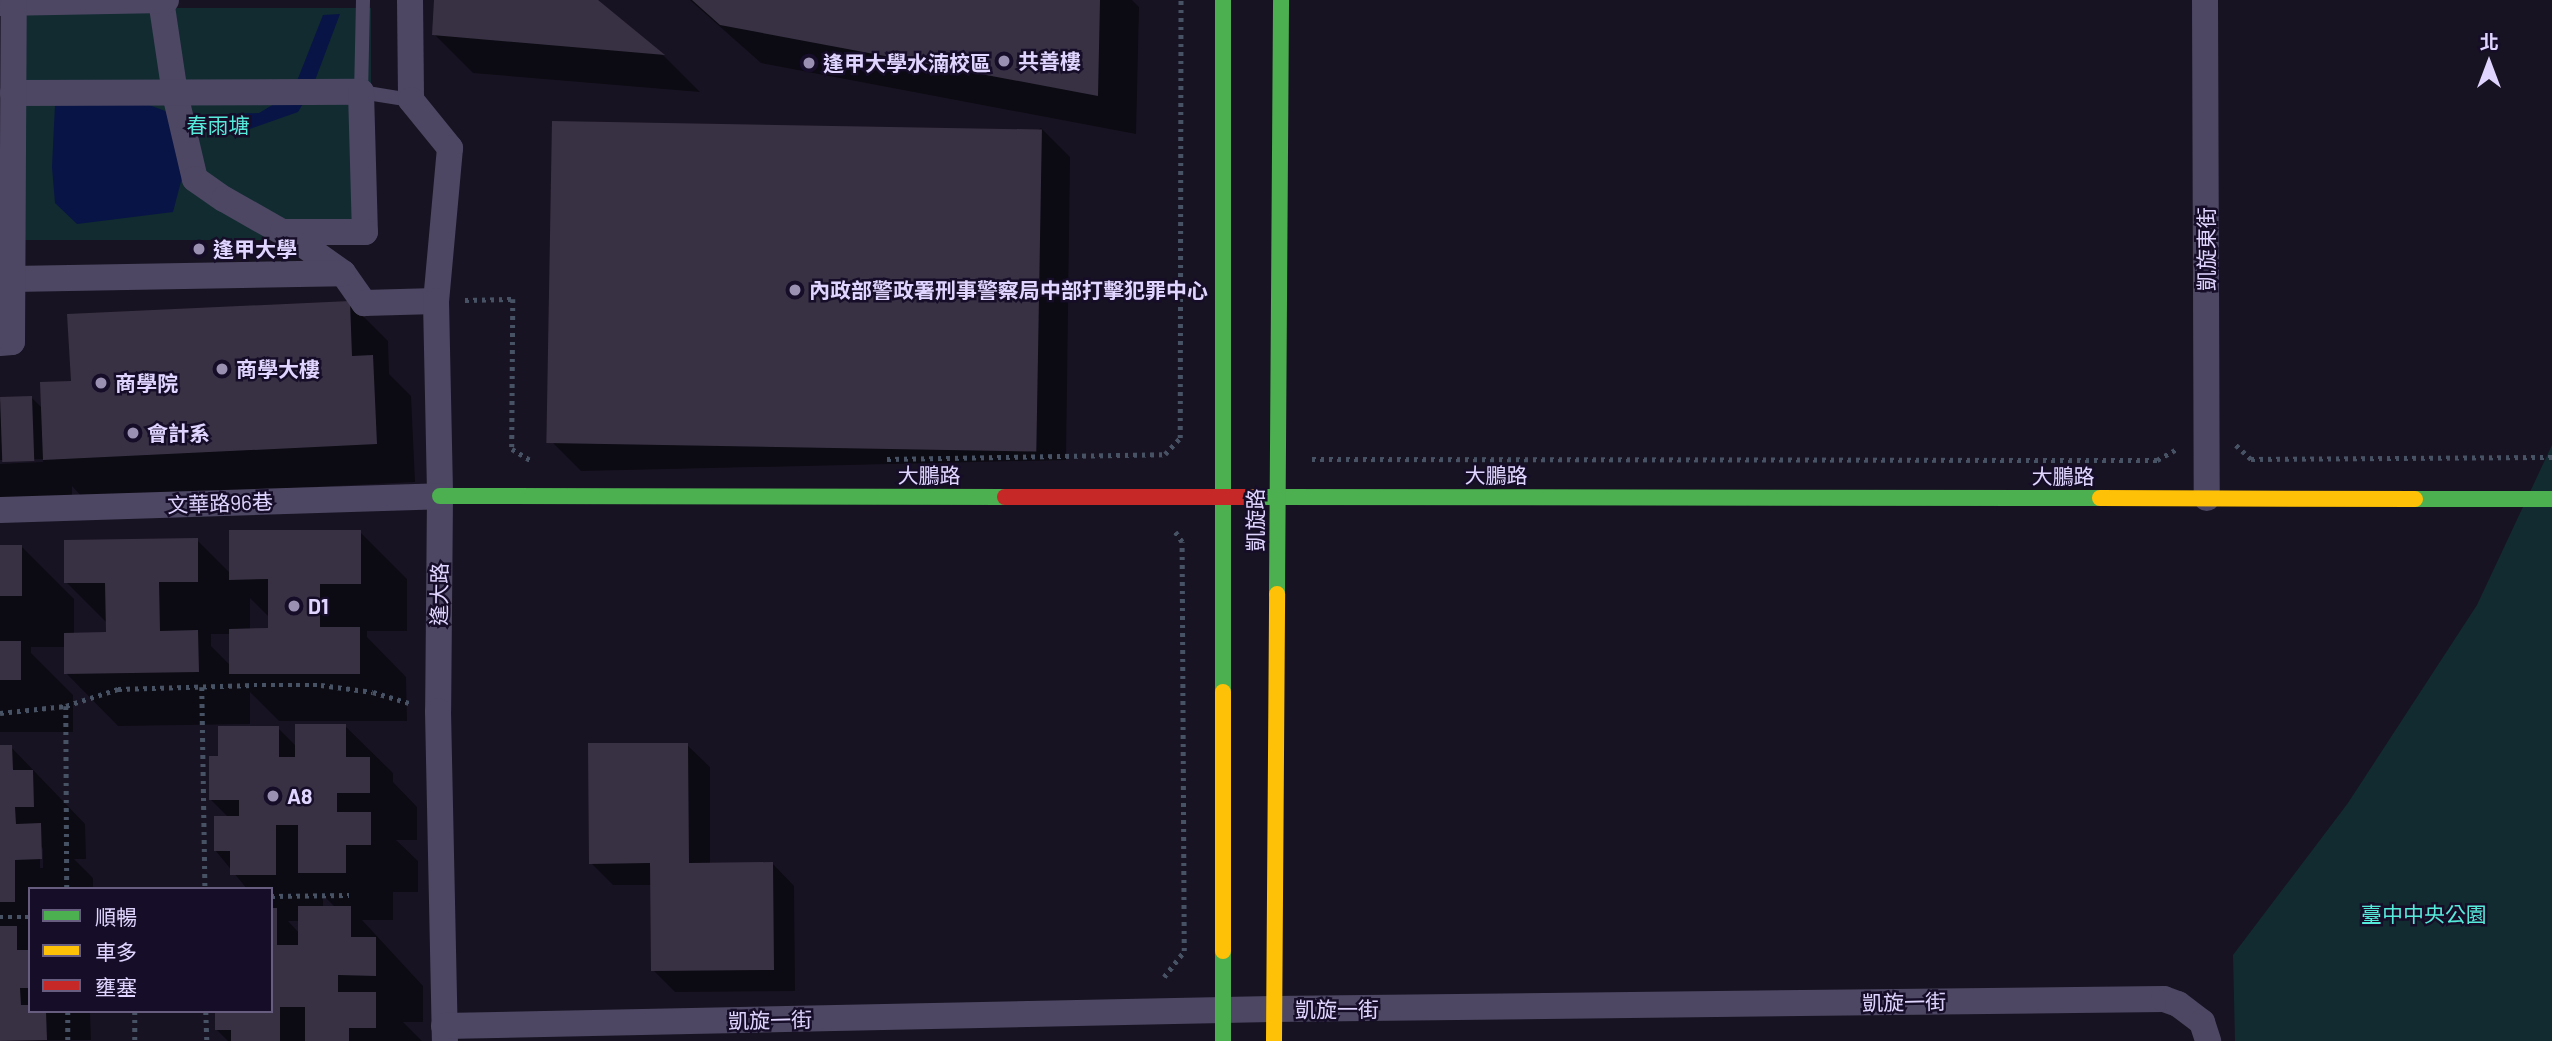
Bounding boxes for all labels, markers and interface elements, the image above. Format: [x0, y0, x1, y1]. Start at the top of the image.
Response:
north arrow [2454, 28, 2524, 98]
text: 北 [2479, 30, 2499, 53]
place label: 共善樓 [1018, 48, 1081, 74]
place label: 逢甲大學水湳校區 [823, 50, 991, 76]
marker: 共善樓 [996, 53, 1012, 69]
marker: 逢甲大學水湳校區 [801, 55, 817, 71]
park label: 春雨塘 [187, 112, 249, 138]
street label: 凱旋東街 [2193, 207, 2219, 291]
place label: 逢甲大學 [213, 236, 297, 262]
marker: 逢甲大學 [191, 241, 207, 257]
place label: 內政部警政署刑事警察局中部打擊犯罪中心 [809, 277, 1208, 303]
marker: 內政部警政署刑事警察局中部打擊犯罪中心 [787, 282, 803, 298]
place label: 商學大樓 [236, 356, 320, 382]
marker: 商學大樓 [214, 361, 230, 377]
place label: 商學院 [115, 370, 178, 396]
marker: 商學院 [93, 375, 109, 391]
place label: 會計系 [147, 420, 210, 446]
marker: 會計系 [125, 425, 141, 441]
street label: 大鵬路 [898, 462, 960, 488]
street label: 大鵬路 [1465, 462, 1527, 488]
street label: 大鵬路 [2032, 463, 2094, 489]
street label: 文華路96巷 [167, 489, 273, 517]
street label: 凱旋路 [1242, 489, 1268, 551]
street label: 逢大路 [426, 562, 452, 626]
place label: D1 [308, 593, 328, 619]
marker: D1 [286, 598, 302, 614]
place label: A8 [287, 783, 312, 809]
marker: A8 [265, 788, 281, 804]
legend [28, 887, 273, 1013]
park label: 臺中中央公園 [2361, 901, 2487, 927]
text: 順暢 [95, 904, 137, 929]
text: 車多 [95, 939, 137, 964]
text: 壅塞 [95, 974, 137, 999]
street label: 凱旋一街 [1862, 989, 1946, 1015]
street label: 凱旋一街 [1295, 996, 1379, 1022]
street label: 凱旋一街 [728, 1007, 812, 1033]

